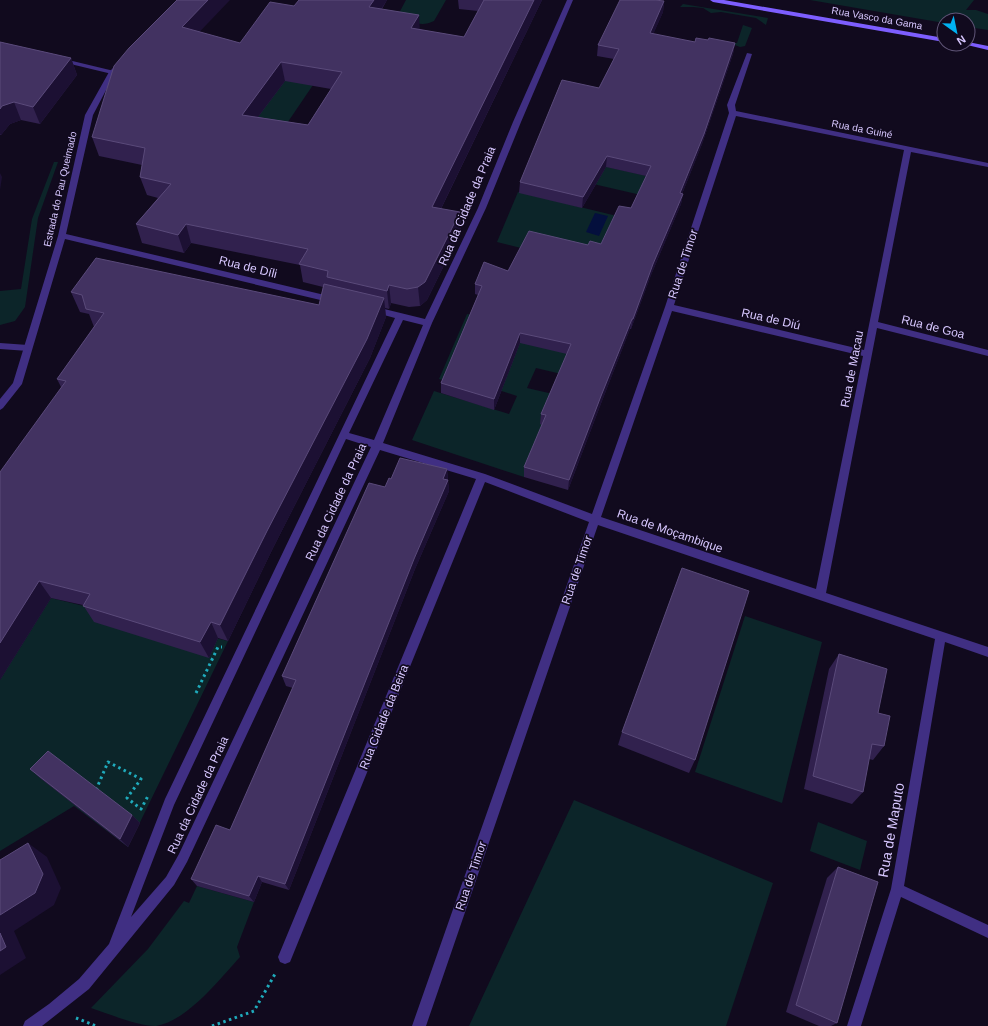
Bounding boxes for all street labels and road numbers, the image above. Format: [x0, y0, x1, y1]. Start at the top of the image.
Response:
street label: Rua Vasco da Gama [831, 5, 924, 31]
street label: Rua da Guiné [831, 118, 894, 140]
street label: Estrada do Pau Queimado [41, 130, 79, 248]
street label: Rua da Cidade da Praia [436, 144, 499, 268]
street label: Rua de Timor [665, 228, 701, 300]
street label: Rua de Díli [218, 253, 278, 281]
street label: Rua de Diú [740, 305, 802, 333]
street label: Rua de Goa [900, 312, 966, 342]
street label: Rua de Macau [838, 329, 866, 409]
street label: Rua da Cidade da Praia [303, 441, 370, 563]
street label: Rua de Moçambique [615, 506, 725, 556]
street label: Rua de Timor [559, 534, 595, 606]
street label: Rua Cidade da Beira [357, 662, 411, 771]
street label: Rua da Cidade da Praia [165, 734, 232, 856]
street label: Rua de Maputo [875, 781, 907, 879]
street label: Rua de Timor [453, 840, 489, 912]

